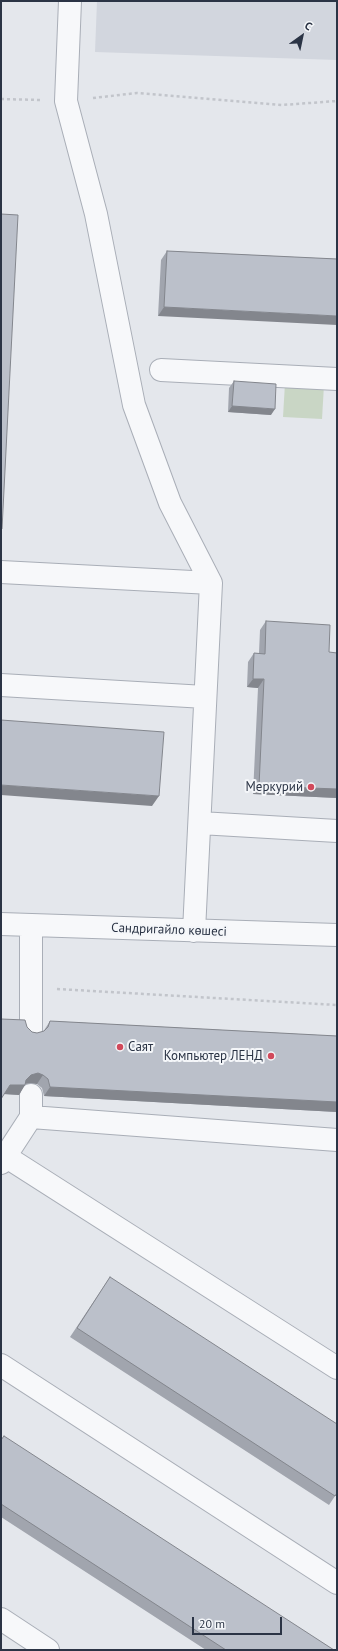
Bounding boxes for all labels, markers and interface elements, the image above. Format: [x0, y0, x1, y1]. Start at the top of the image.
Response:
north arrow [282, 16, 322, 56]
text: С [302, 18, 315, 33]
place label: Меркурий [246, 779, 303, 795]
marker: Меркурий [306, 782, 316, 792]
street label: Сандригайло көшесі [111, 920, 227, 940]
place label: Саят [128, 1039, 153, 1055]
marker: Саят [115, 1042, 125, 1052]
place label: Компьютер ЛЕНД [164, 1048, 263, 1064]
marker: Компьютер ЛЕНД [266, 1051, 276, 1061]
scale bar [194, 1609, 284, 1635]
text: 20 m [199, 1616, 225, 1631]

